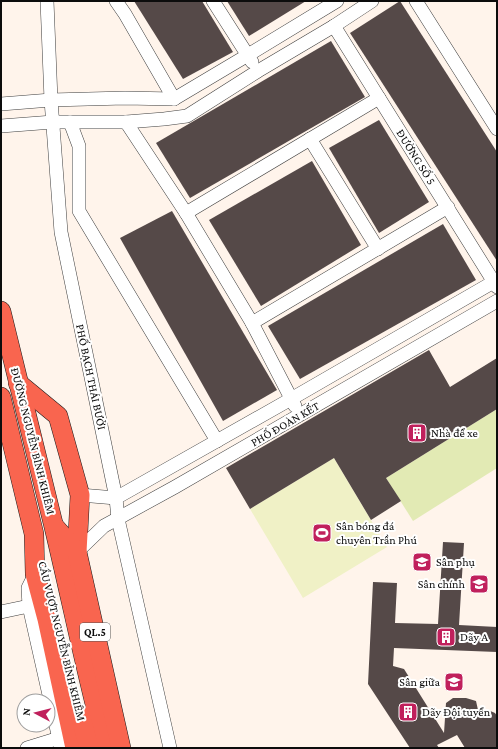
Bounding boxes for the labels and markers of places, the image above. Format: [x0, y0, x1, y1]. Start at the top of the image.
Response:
building icon: Nhà để xe [406, 422, 428, 444]
place label: Nhà để xe [431, 426, 478, 440]
place label: Sân bóng đá chuyên Trần Phú [336, 519, 417, 547]
sports icon: Sân bóng đá chuyên Trần Phú [311, 522, 333, 544]
school or university icon: Sân phụ [411, 551, 433, 573]
place label: Sân phụ [436, 555, 476, 569]
school or university icon: Sân chính [468, 573, 490, 595]
place label: Sân chính [418, 577, 466, 591]
building icon: Dãy A [435, 626, 457, 648]
place label: Dãy A [460, 630, 488, 644]
school or university icon: Sân giữa [443, 671, 465, 693]
place label: Sân giữa [399, 675, 440, 689]
building icon: Dãy Đội tuyển [397, 701, 419, 723]
place label: Dãy Đội tuyển [422, 705, 491, 719]

